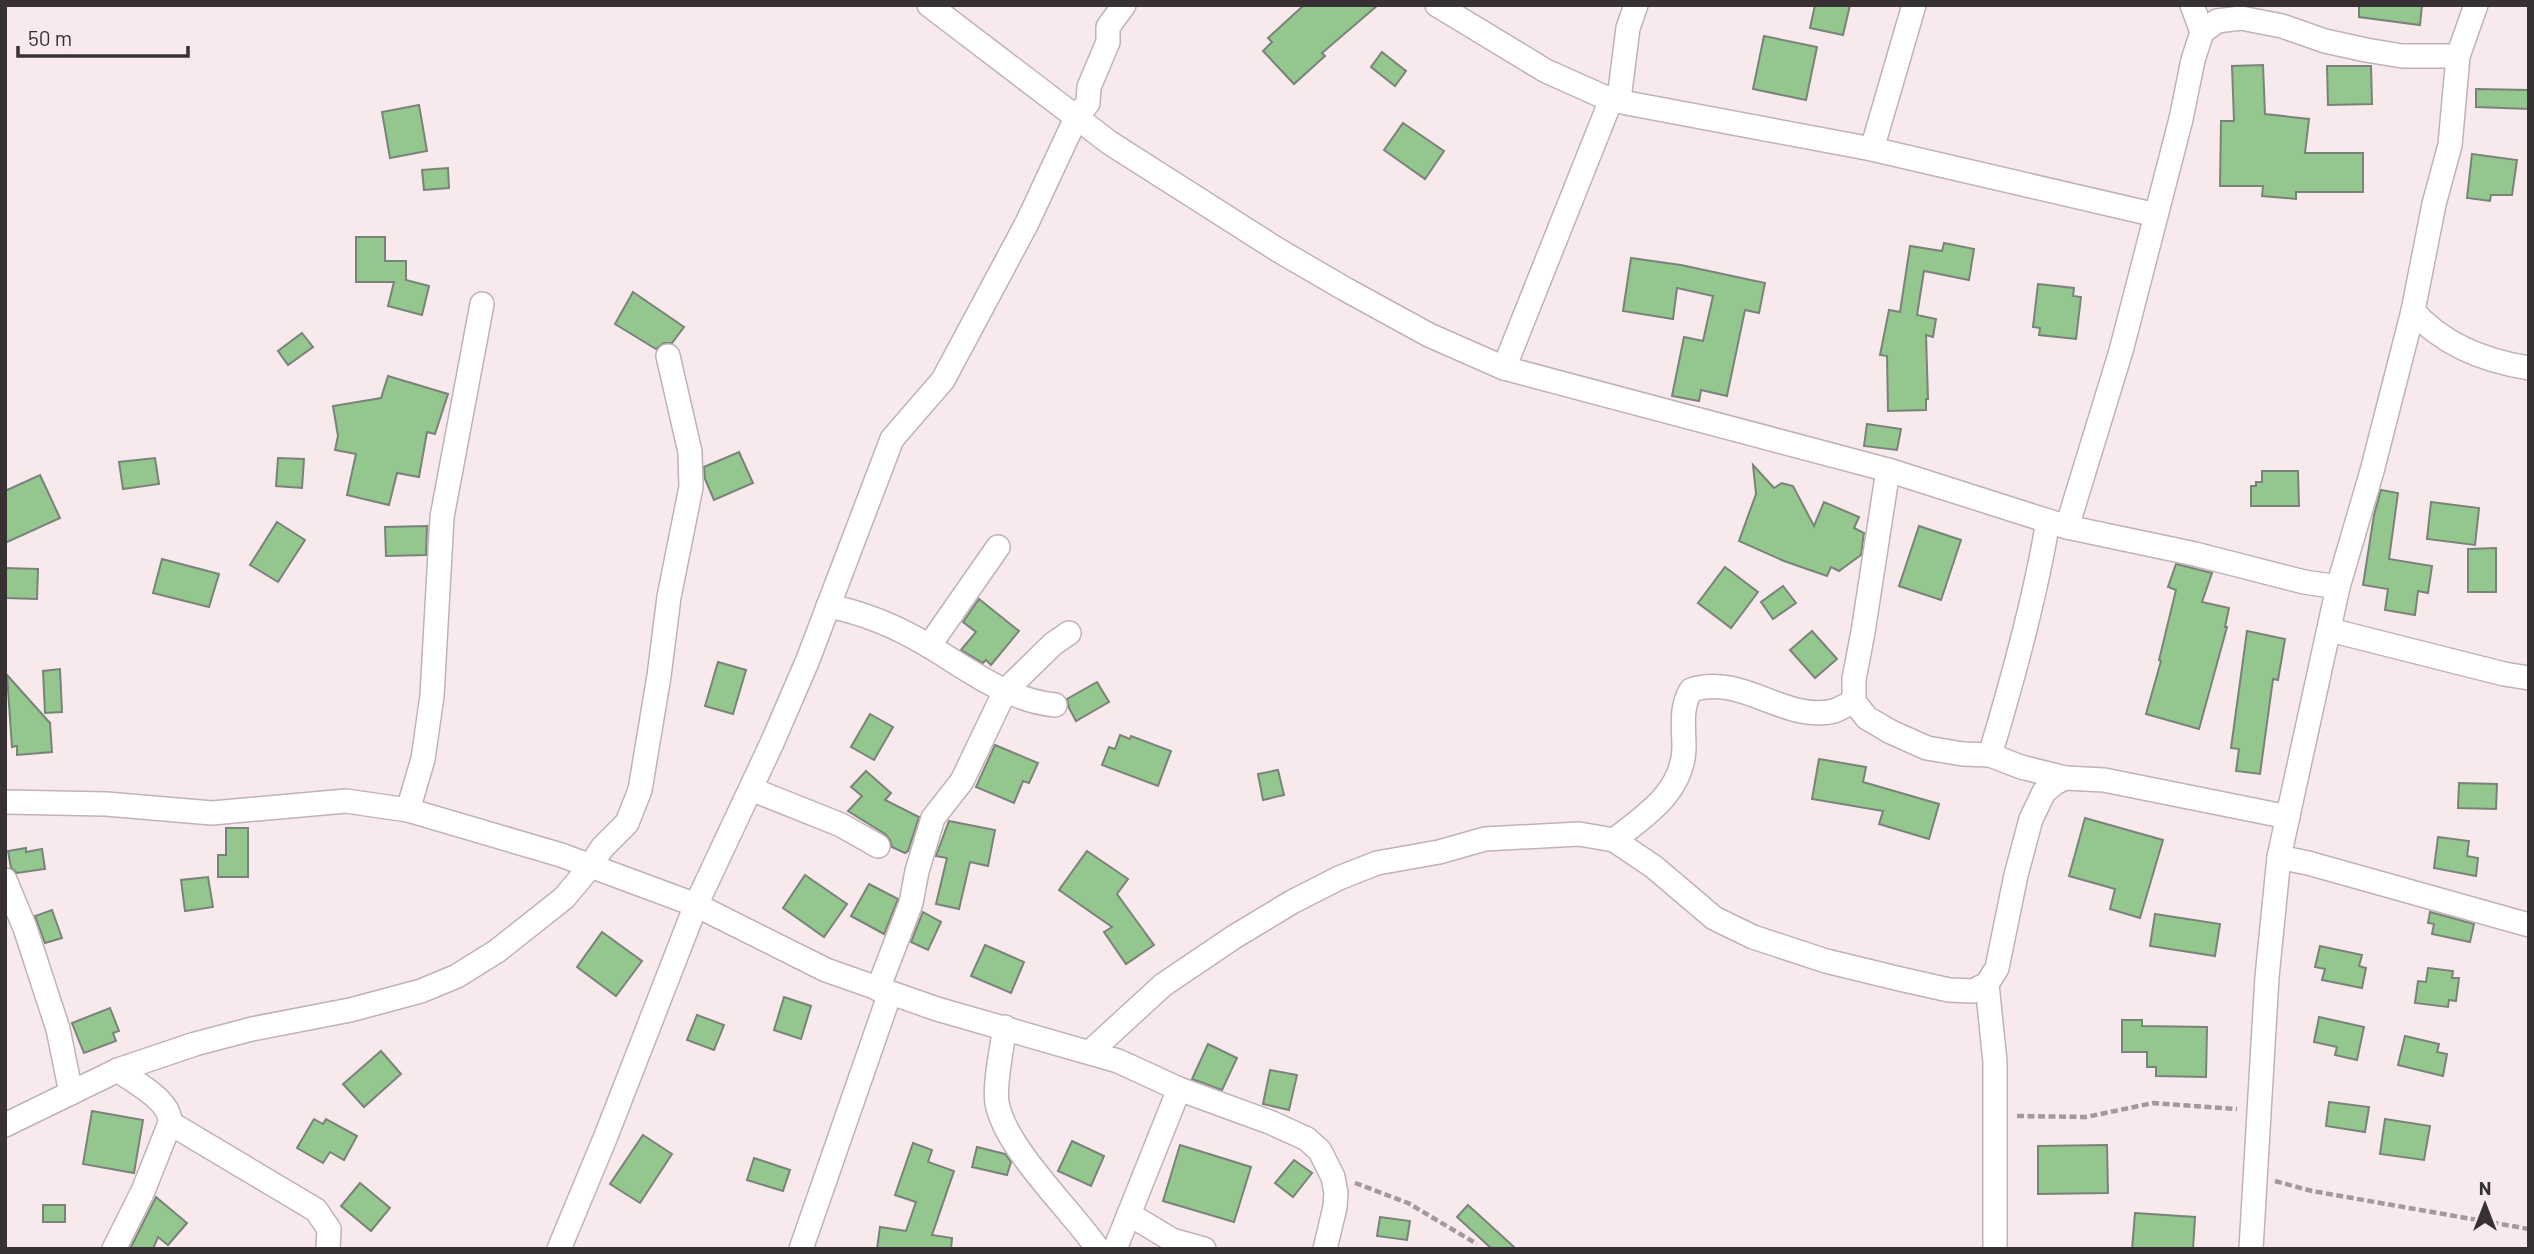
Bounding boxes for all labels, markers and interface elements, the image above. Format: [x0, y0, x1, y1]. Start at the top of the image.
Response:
scale bar [18, 14, 187, 58]
text: 50 m [28, 25, 72, 50]
north arrow [2450, 1170, 2520, 1240]
text: N [2479, 1176, 2491, 1199]

